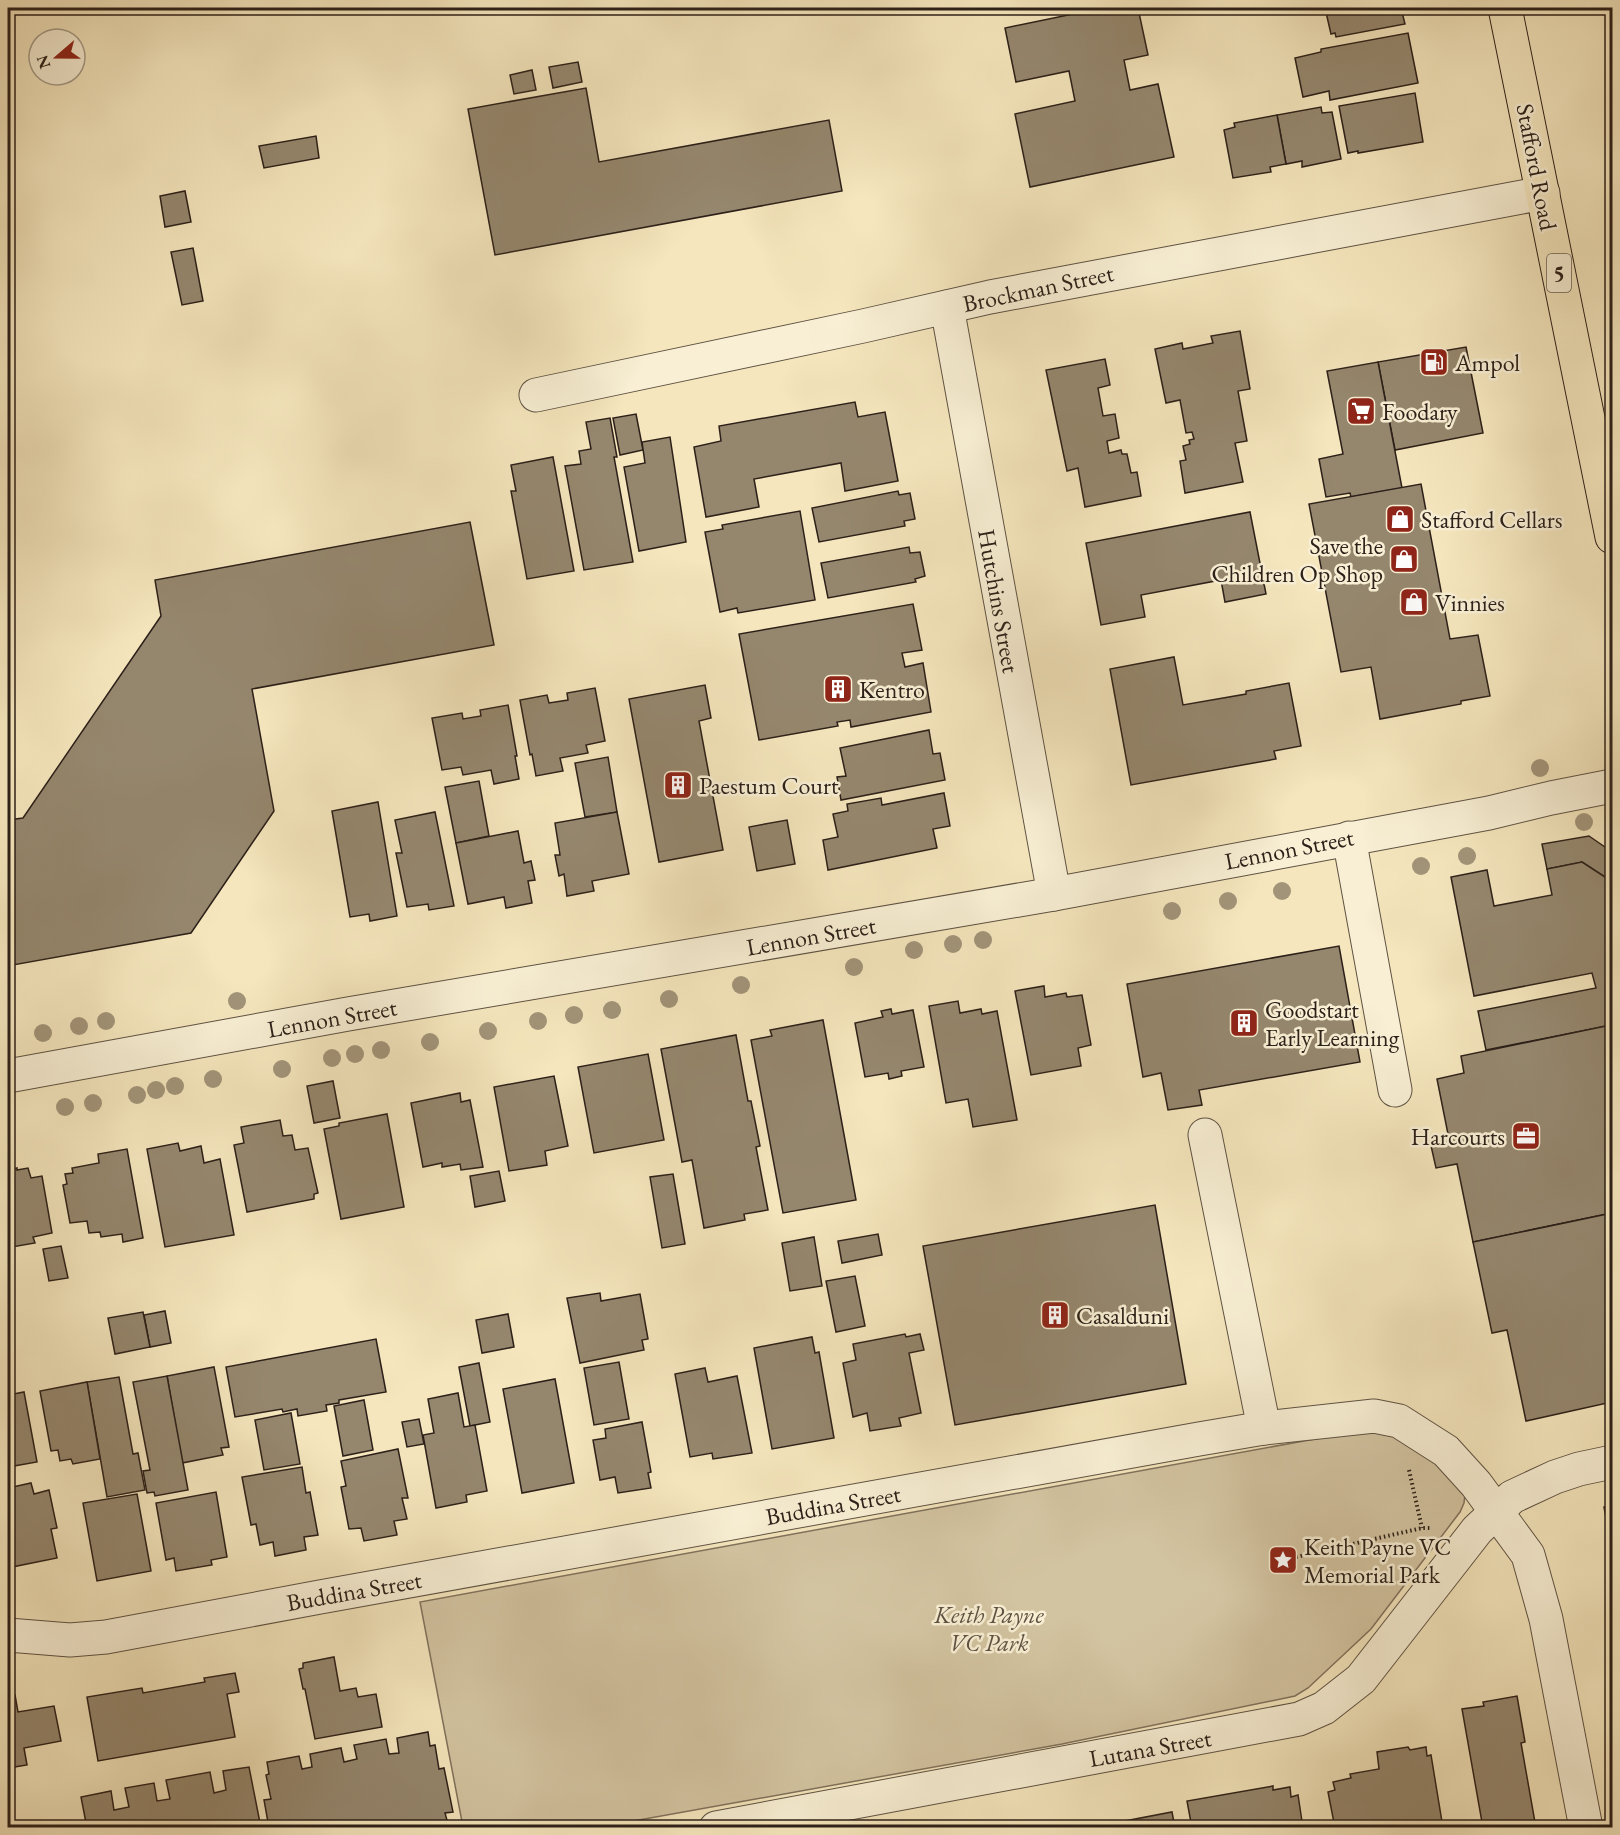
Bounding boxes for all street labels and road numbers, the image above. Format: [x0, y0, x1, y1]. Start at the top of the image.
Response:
street label: Stafford Road [1510, 101, 1565, 234]
road number: 5 [1547, 254, 1571, 292]
street label: Brockman Street [960, 257, 1117, 319]
street label: Hutchins Street [971, 527, 1027, 676]
street label: Lennon Street [1222, 821, 1357, 877]
street label: Lennon Street [744, 909, 879, 963]
street label: Lennon Street [265, 991, 400, 1045]
street label: Buddina Street [763, 1478, 903, 1532]
street label: Buddina Street [284, 1564, 424, 1618]
street label: Lutana Street [1086, 1722, 1214, 1774]

